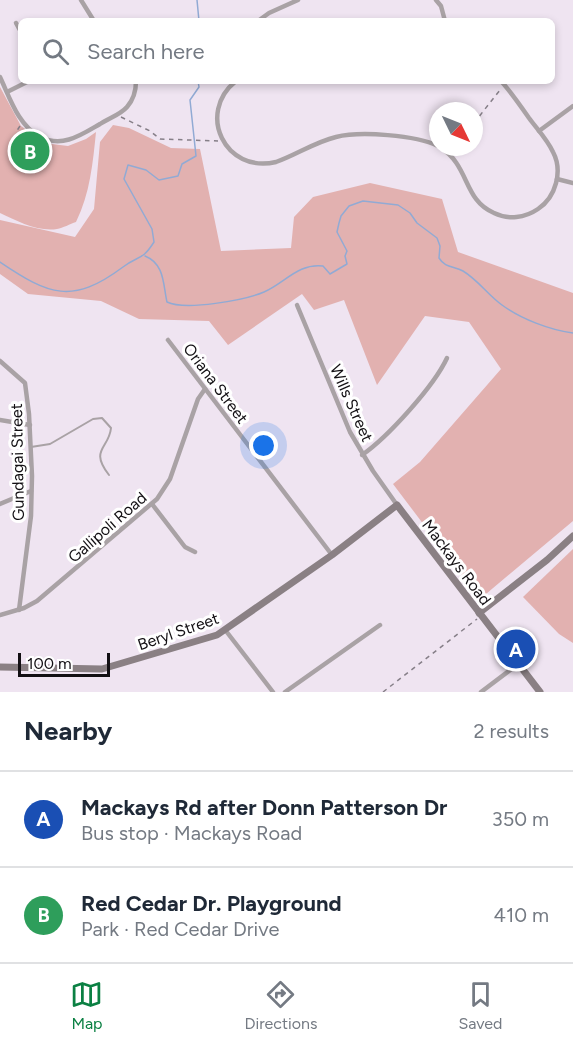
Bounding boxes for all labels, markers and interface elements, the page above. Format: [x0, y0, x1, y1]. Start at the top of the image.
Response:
search box [18, 18, 555, 84]
icon: search [39, 35, 72, 68]
text: Search here [87, 38, 205, 65]
north arrow [429, 102, 483, 156]
pin: B [10, 128, 50, 174]
street label: Oriana Street [179, 339, 252, 427]
street label: Wills Street [326, 362, 377, 445]
street label: Gundagai Street [7, 403, 28, 521]
your location [249, 431, 278, 460]
street label: Gallipoli Road [64, 488, 150, 567]
street label: Mackays Road [418, 516, 495, 609]
street label: Beryl Street [135, 609, 221, 654]
pin: A [496, 626, 536, 672]
scale bar [18, 650, 110, 678]
text: 100 m [27, 654, 72, 673]
text: Nearby [24, 715, 112, 747]
text: 2 results [473, 719, 549, 743]
text: Mackays Rd after Donn Patterson Dr [81, 794, 447, 821]
text: A [36, 807, 51, 831]
text: 350 m [492, 807, 549, 831]
text: Bus stop · Mackays Road [81, 821, 302, 845]
text: Red Cedar Dr. Playground [81, 890, 342, 917]
text: B [37, 903, 50, 927]
text: 410 m [494, 903, 549, 927]
text: Park · Red Cedar Drive [81, 917, 279, 941]
tab: Map [70, 978, 103, 1033]
tab: Directions [244, 978, 317, 1033]
tab: Saved [458, 978, 503, 1033]

